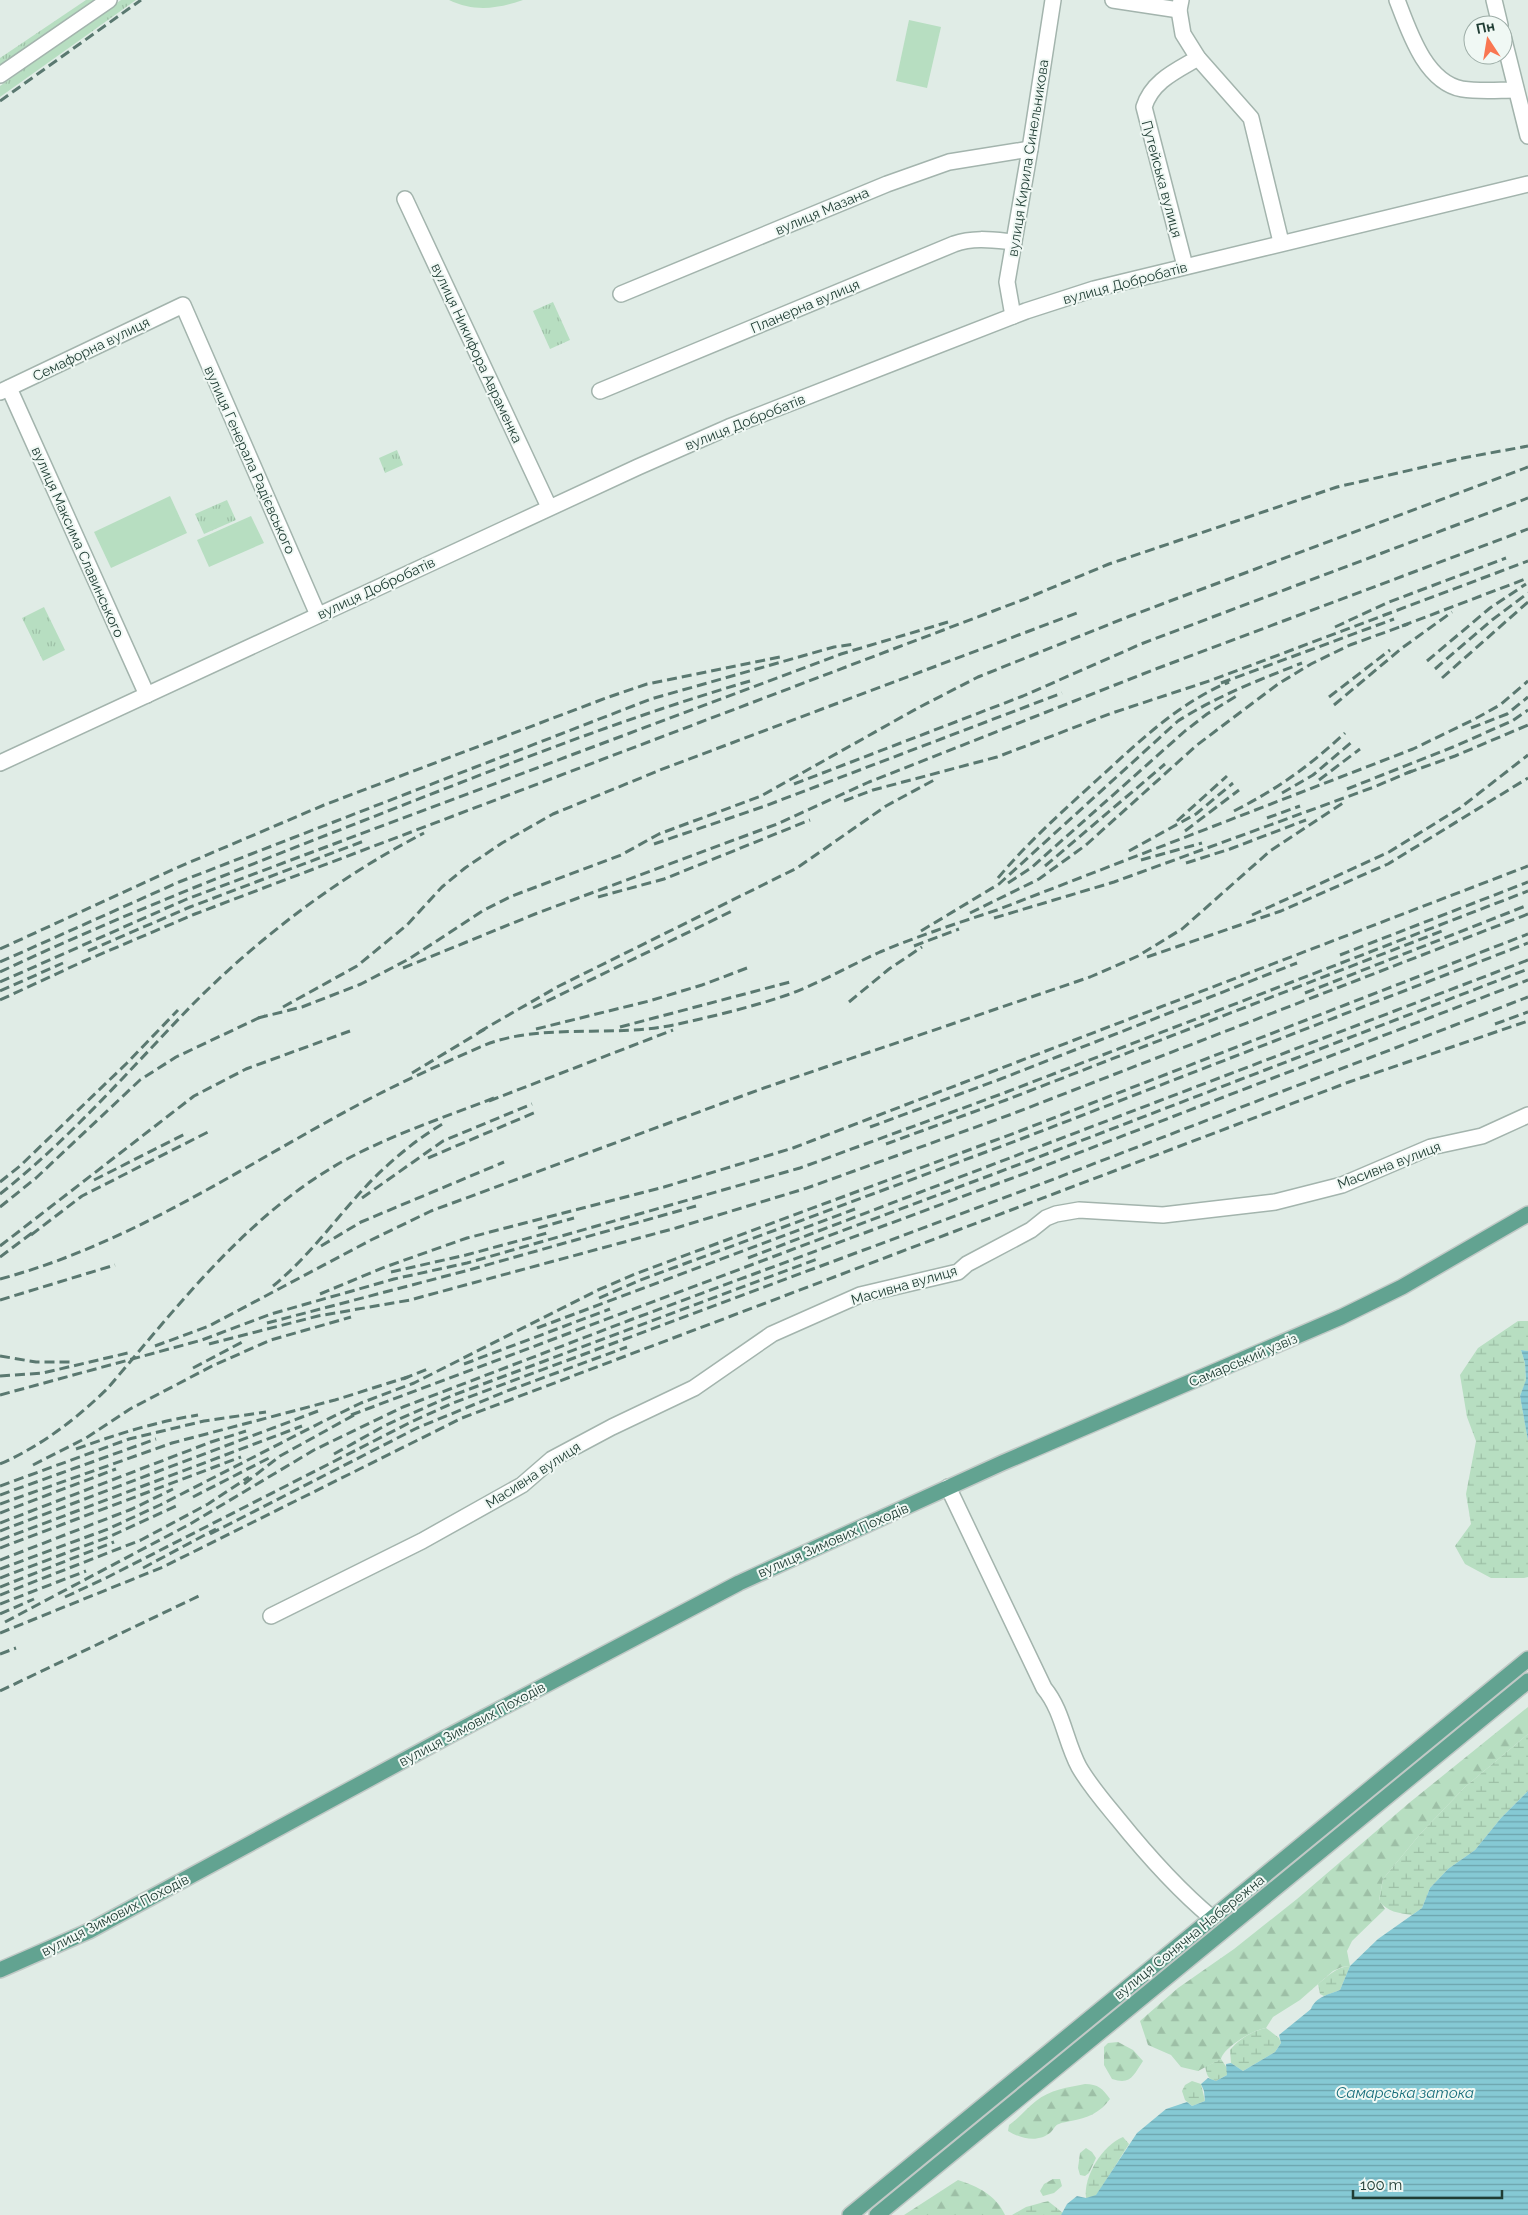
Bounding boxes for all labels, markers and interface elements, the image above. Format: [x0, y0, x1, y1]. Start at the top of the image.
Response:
north arrow [1463, 15, 1513, 65]
text: Пн [1475, 18, 1496, 37]
street label: вулиця Кирила Синельникова [1004, 58, 1052, 258]
street label: Путейська вулиця [1139, 119, 1185, 239]
street label: вулиця Мазана [773, 184, 871, 238]
street label: вулиця Добробатів [1061, 259, 1189, 307]
street label: вулиця Никифора Авраменка [428, 261, 526, 445]
street label: Планерна вулиця [748, 276, 862, 336]
street label: Семафорна вулиця [30, 314, 152, 384]
street label: вулиця Генерала Радієвського [201, 364, 299, 556]
street label: вулиця Добробатів [683, 391, 807, 453]
street label: вулиця Максима Славинського [29, 444, 127, 640]
street label: вулиця Добробатів [315, 554, 437, 622]
street label: Масивна вулиця [1335, 1138, 1443, 1192]
street label: Масивна вулиця [849, 1262, 959, 1308]
street label: Самарський узвіз [1187, 1330, 1299, 1390]
street label: Масивна вулиця [483, 1438, 583, 1512]
street label: вулиця Зимових Походів [755, 1500, 911, 1580]
street label: вулиця Зимових Походів [396, 1679, 548, 1769]
street label: вулиця Зимових Походів [39, 1871, 191, 1959]
street label: вулиця Сонячна Набережна [1111, 1871, 1267, 2003]
water label: Самарська затока [1336, 2084, 1474, 2102]
scale bar [1353, 2168, 1502, 2200]
text: 100 m [1360, 2176, 1402, 2194]

